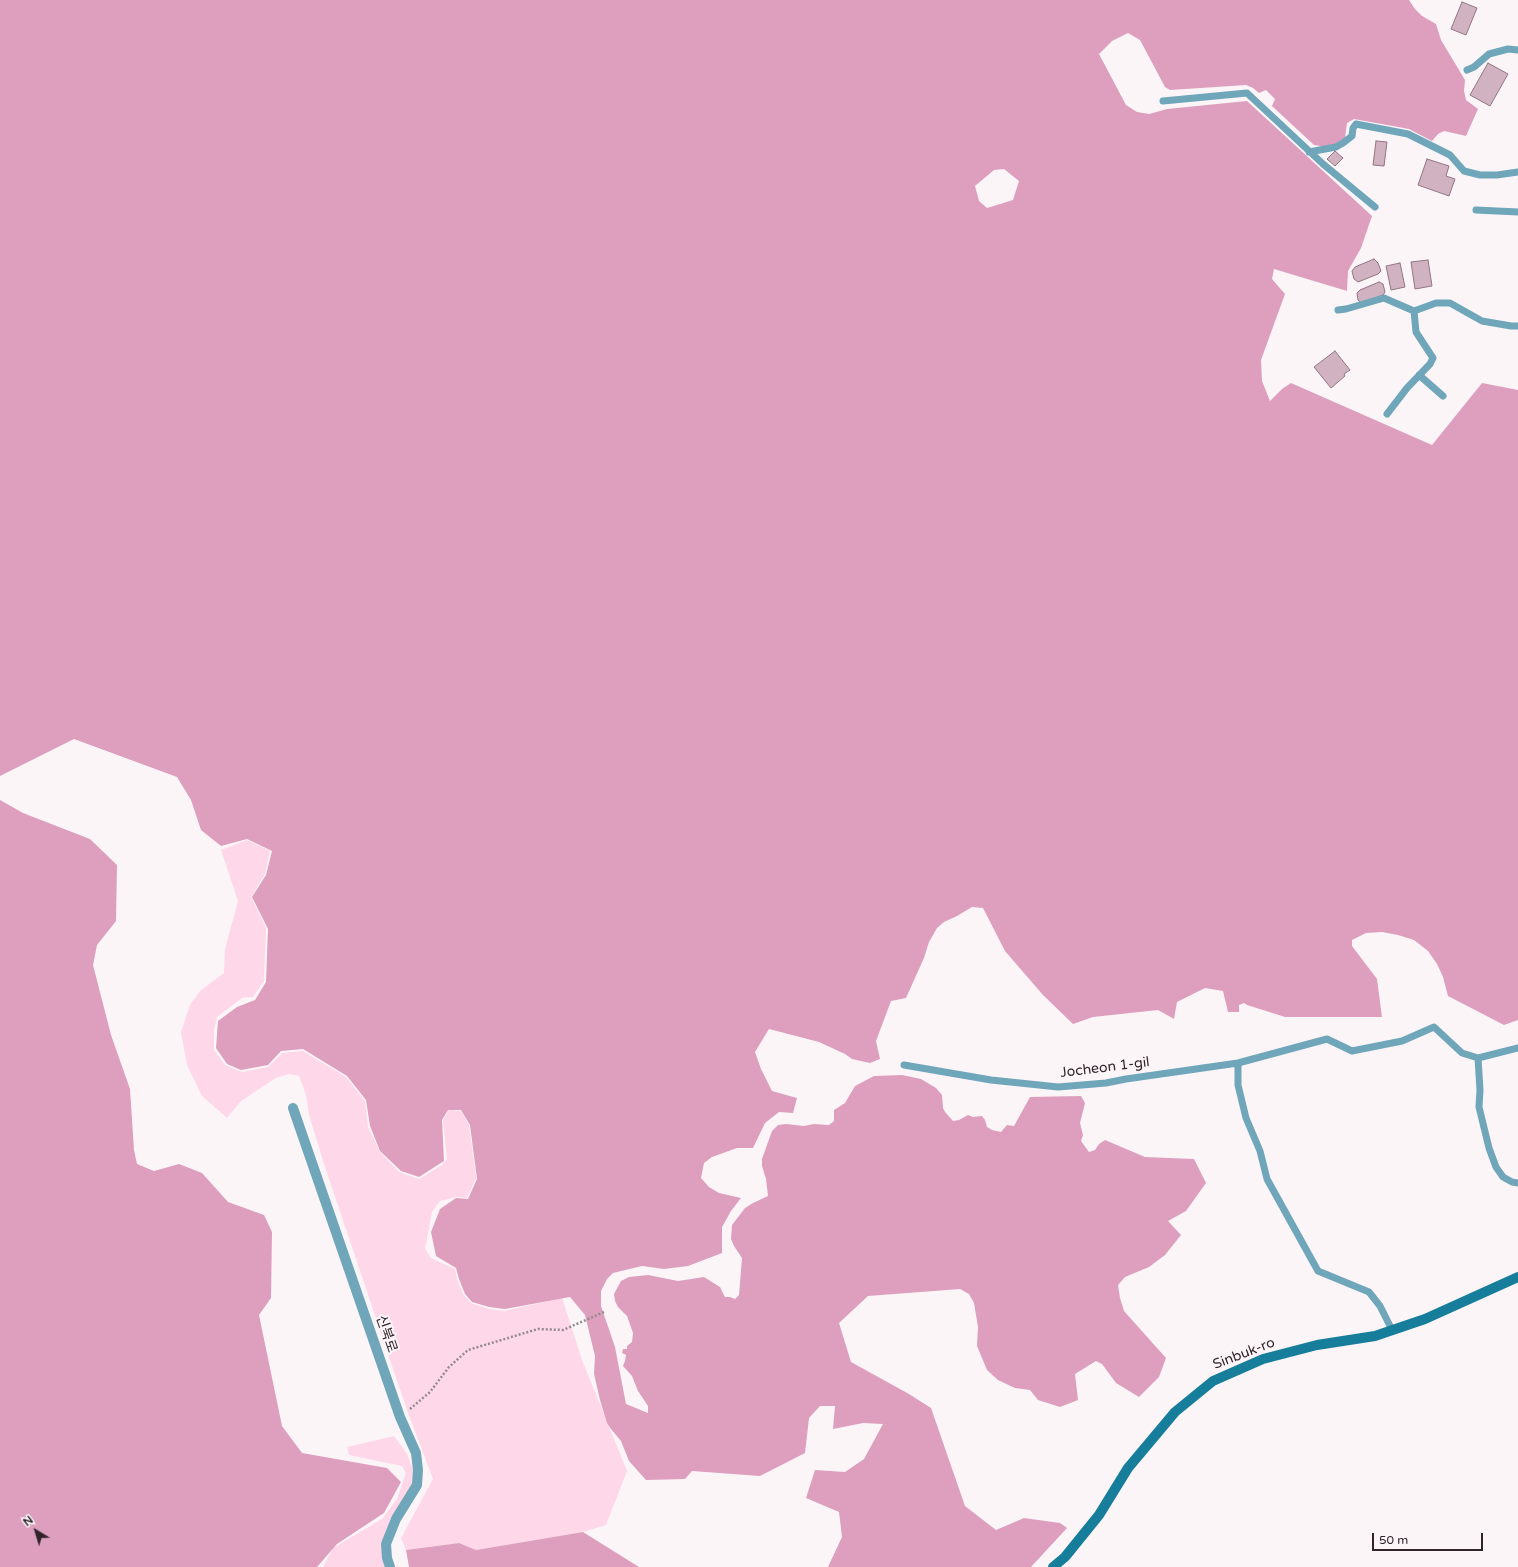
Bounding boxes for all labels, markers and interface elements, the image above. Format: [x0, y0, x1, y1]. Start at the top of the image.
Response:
street label: Jocheon 1-gil [1059, 1054, 1151, 1082]
street label: 신북로 [372, 1313, 400, 1355]
street label: Sinbuk-ro [1211, 1335, 1277, 1373]
north arrow [16, 1511, 56, 1551]
text: N [21, 1513, 36, 1529]
scale bar [1374, 1525, 1485, 1551]
text: 50 m [1379, 1533, 1408, 1547]

